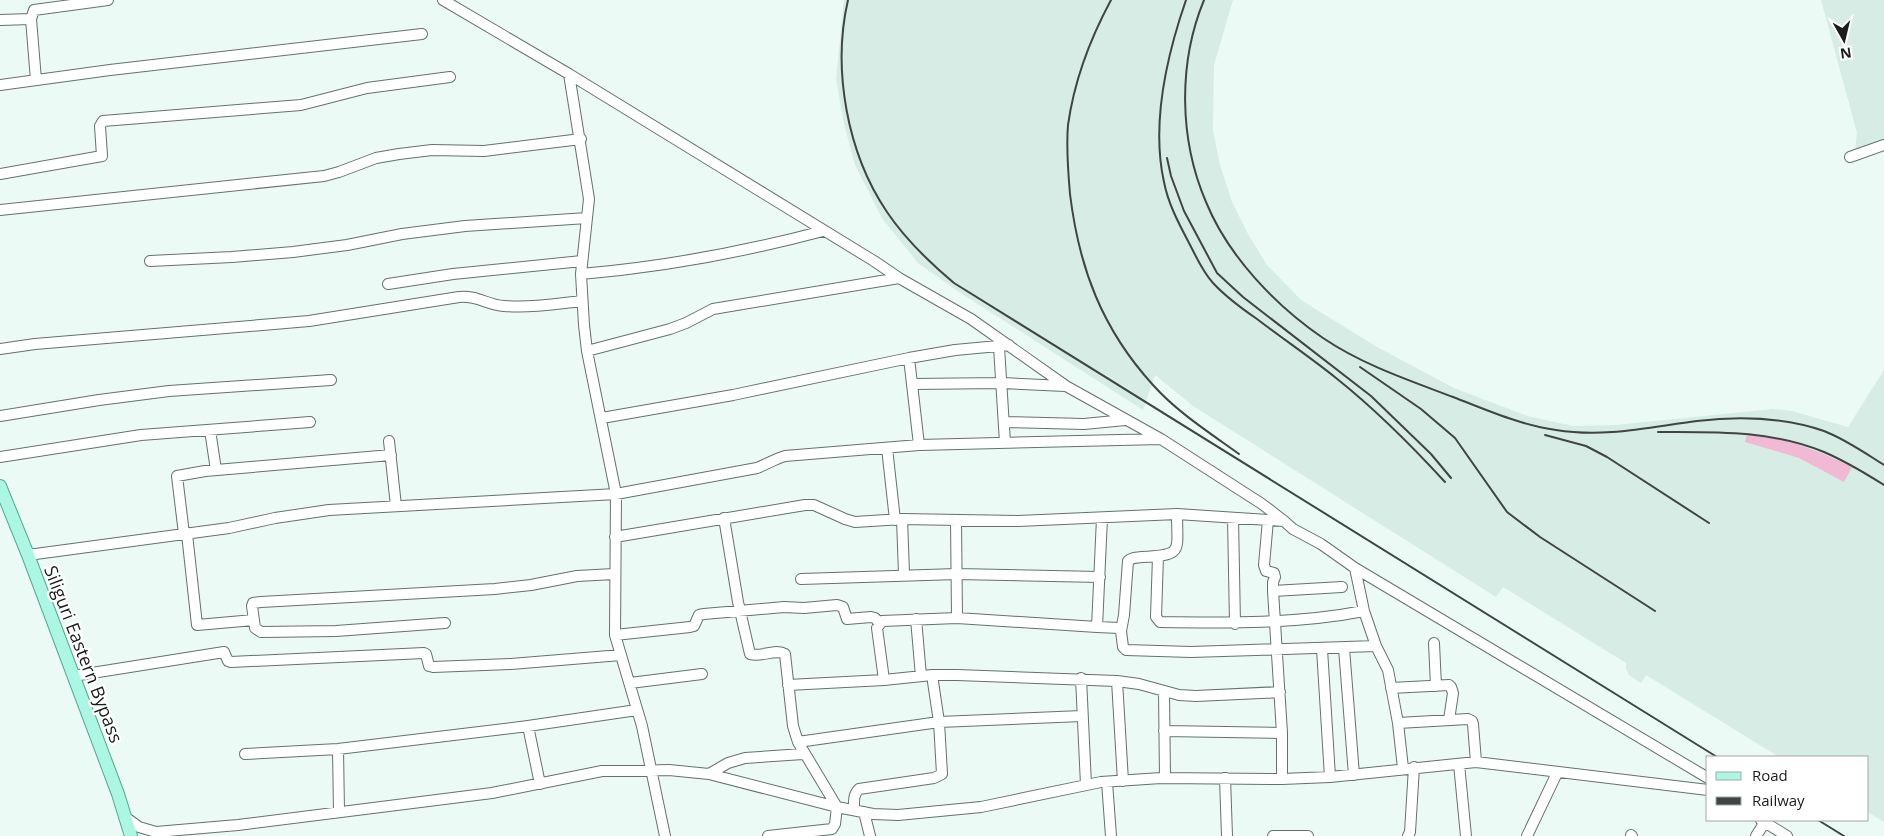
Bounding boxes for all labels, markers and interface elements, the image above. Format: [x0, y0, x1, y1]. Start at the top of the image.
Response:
north arrow [1819, 15, 1869, 65]
text: N [1839, 43, 1853, 64]
street label: Siliguri Eastern Bypass [39, 562, 129, 746]
legend [1706, 756, 1869, 821]
text: Road [1752, 765, 1788, 785]
text: Railway [1752, 790, 1805, 810]

